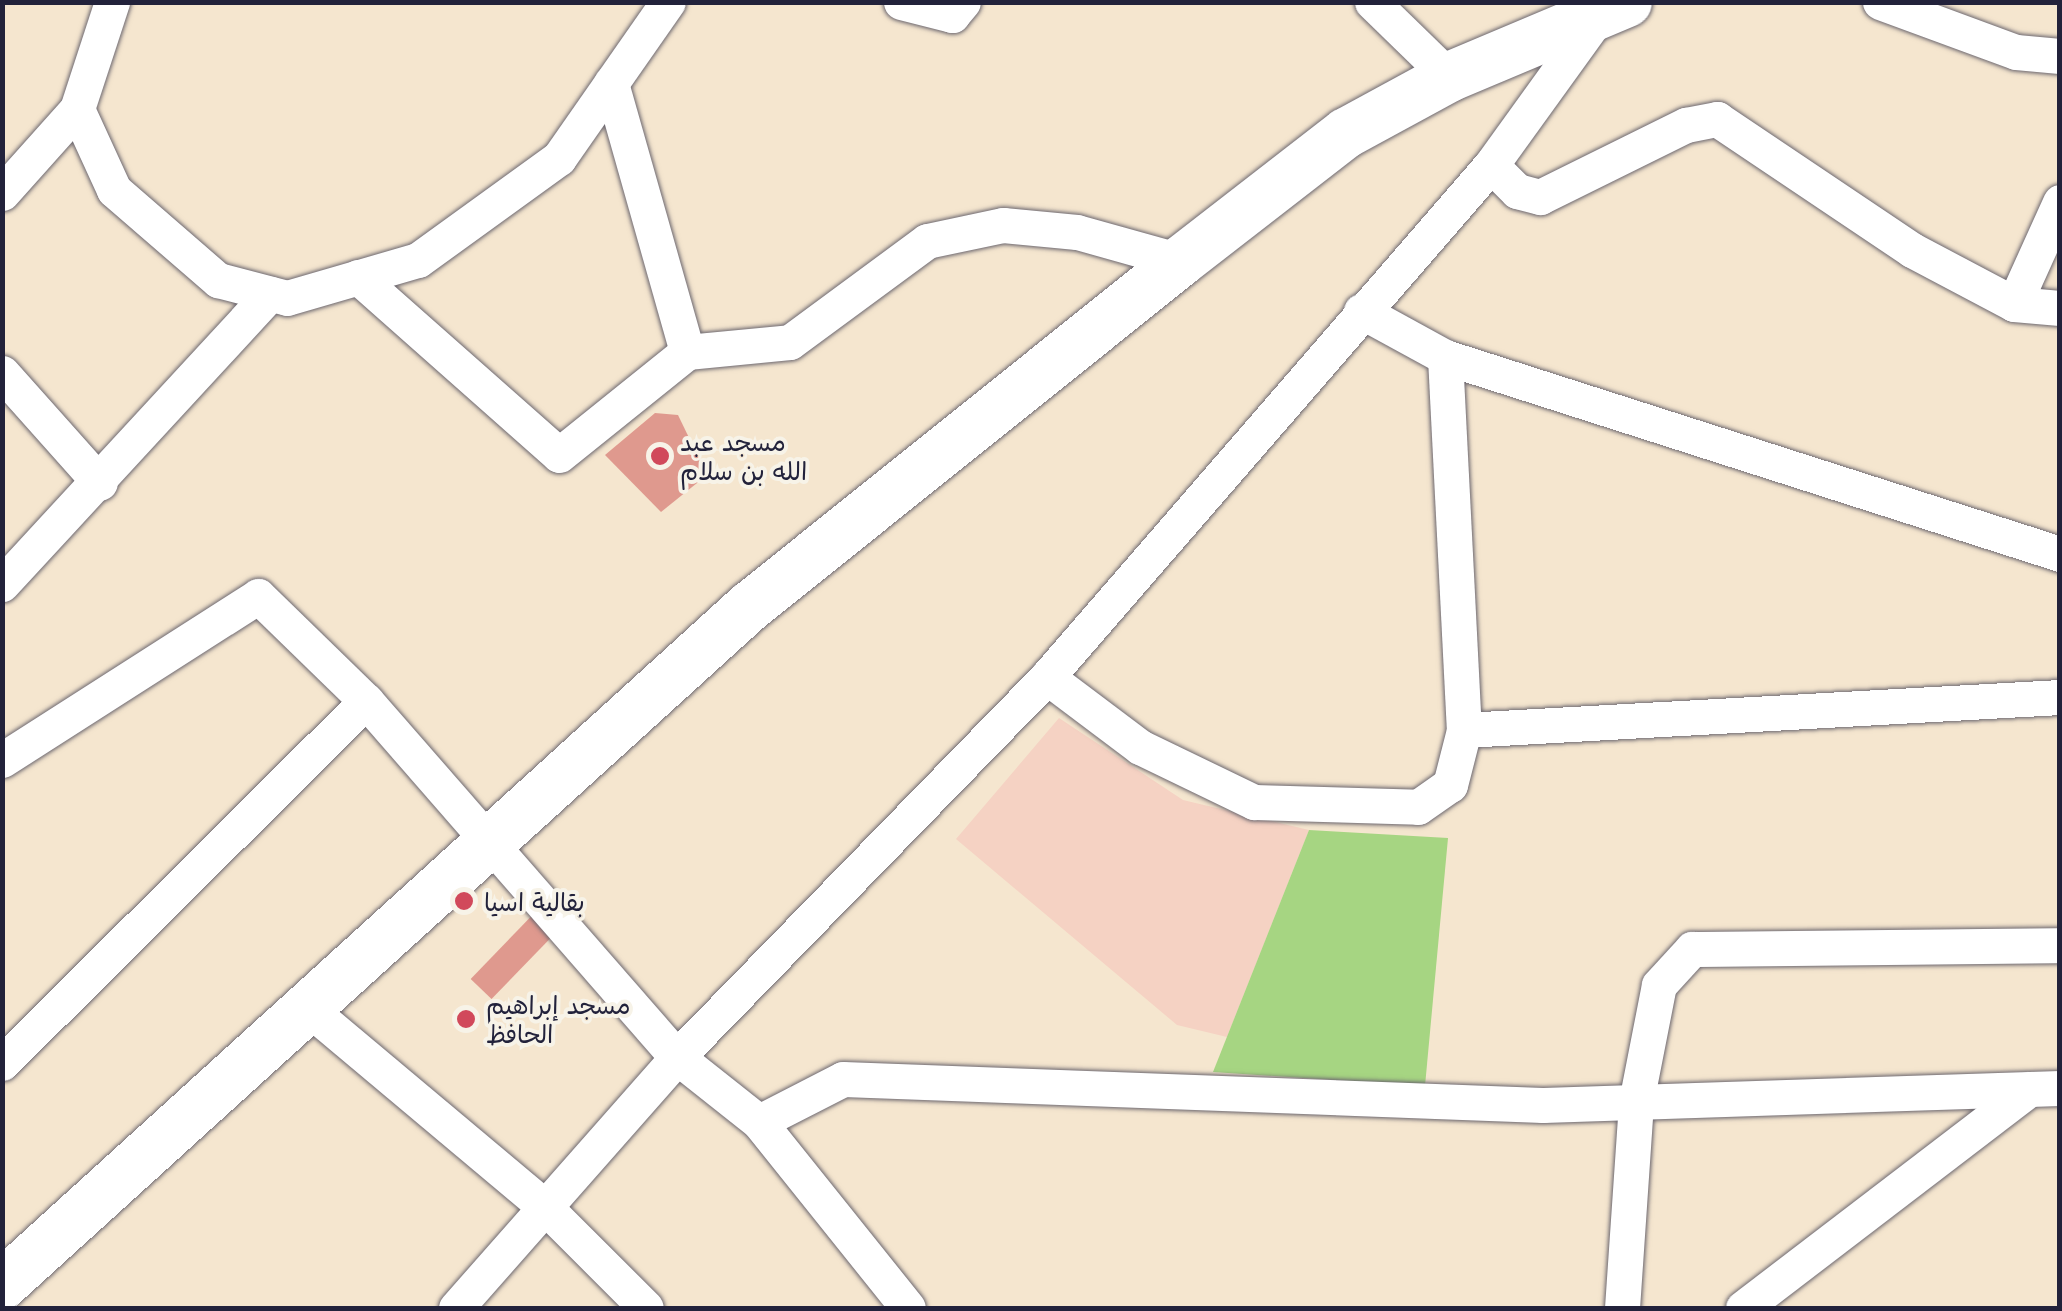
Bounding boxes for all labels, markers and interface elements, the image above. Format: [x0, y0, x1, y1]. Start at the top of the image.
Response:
place label: مسجد عبد الله بن سلام [680, 427, 807, 486]
marker: مسجد عبد الله بن سلام [649, 445, 671, 467]
place label: بقالية اسيا [484, 886, 585, 916]
marker: بقالية اسيا [453, 890, 475, 912]
place label: مسجد إبراهيم الحافظ [486, 990, 631, 1049]
marker: مسجد إبراهيم الحافظ [455, 1008, 477, 1030]

